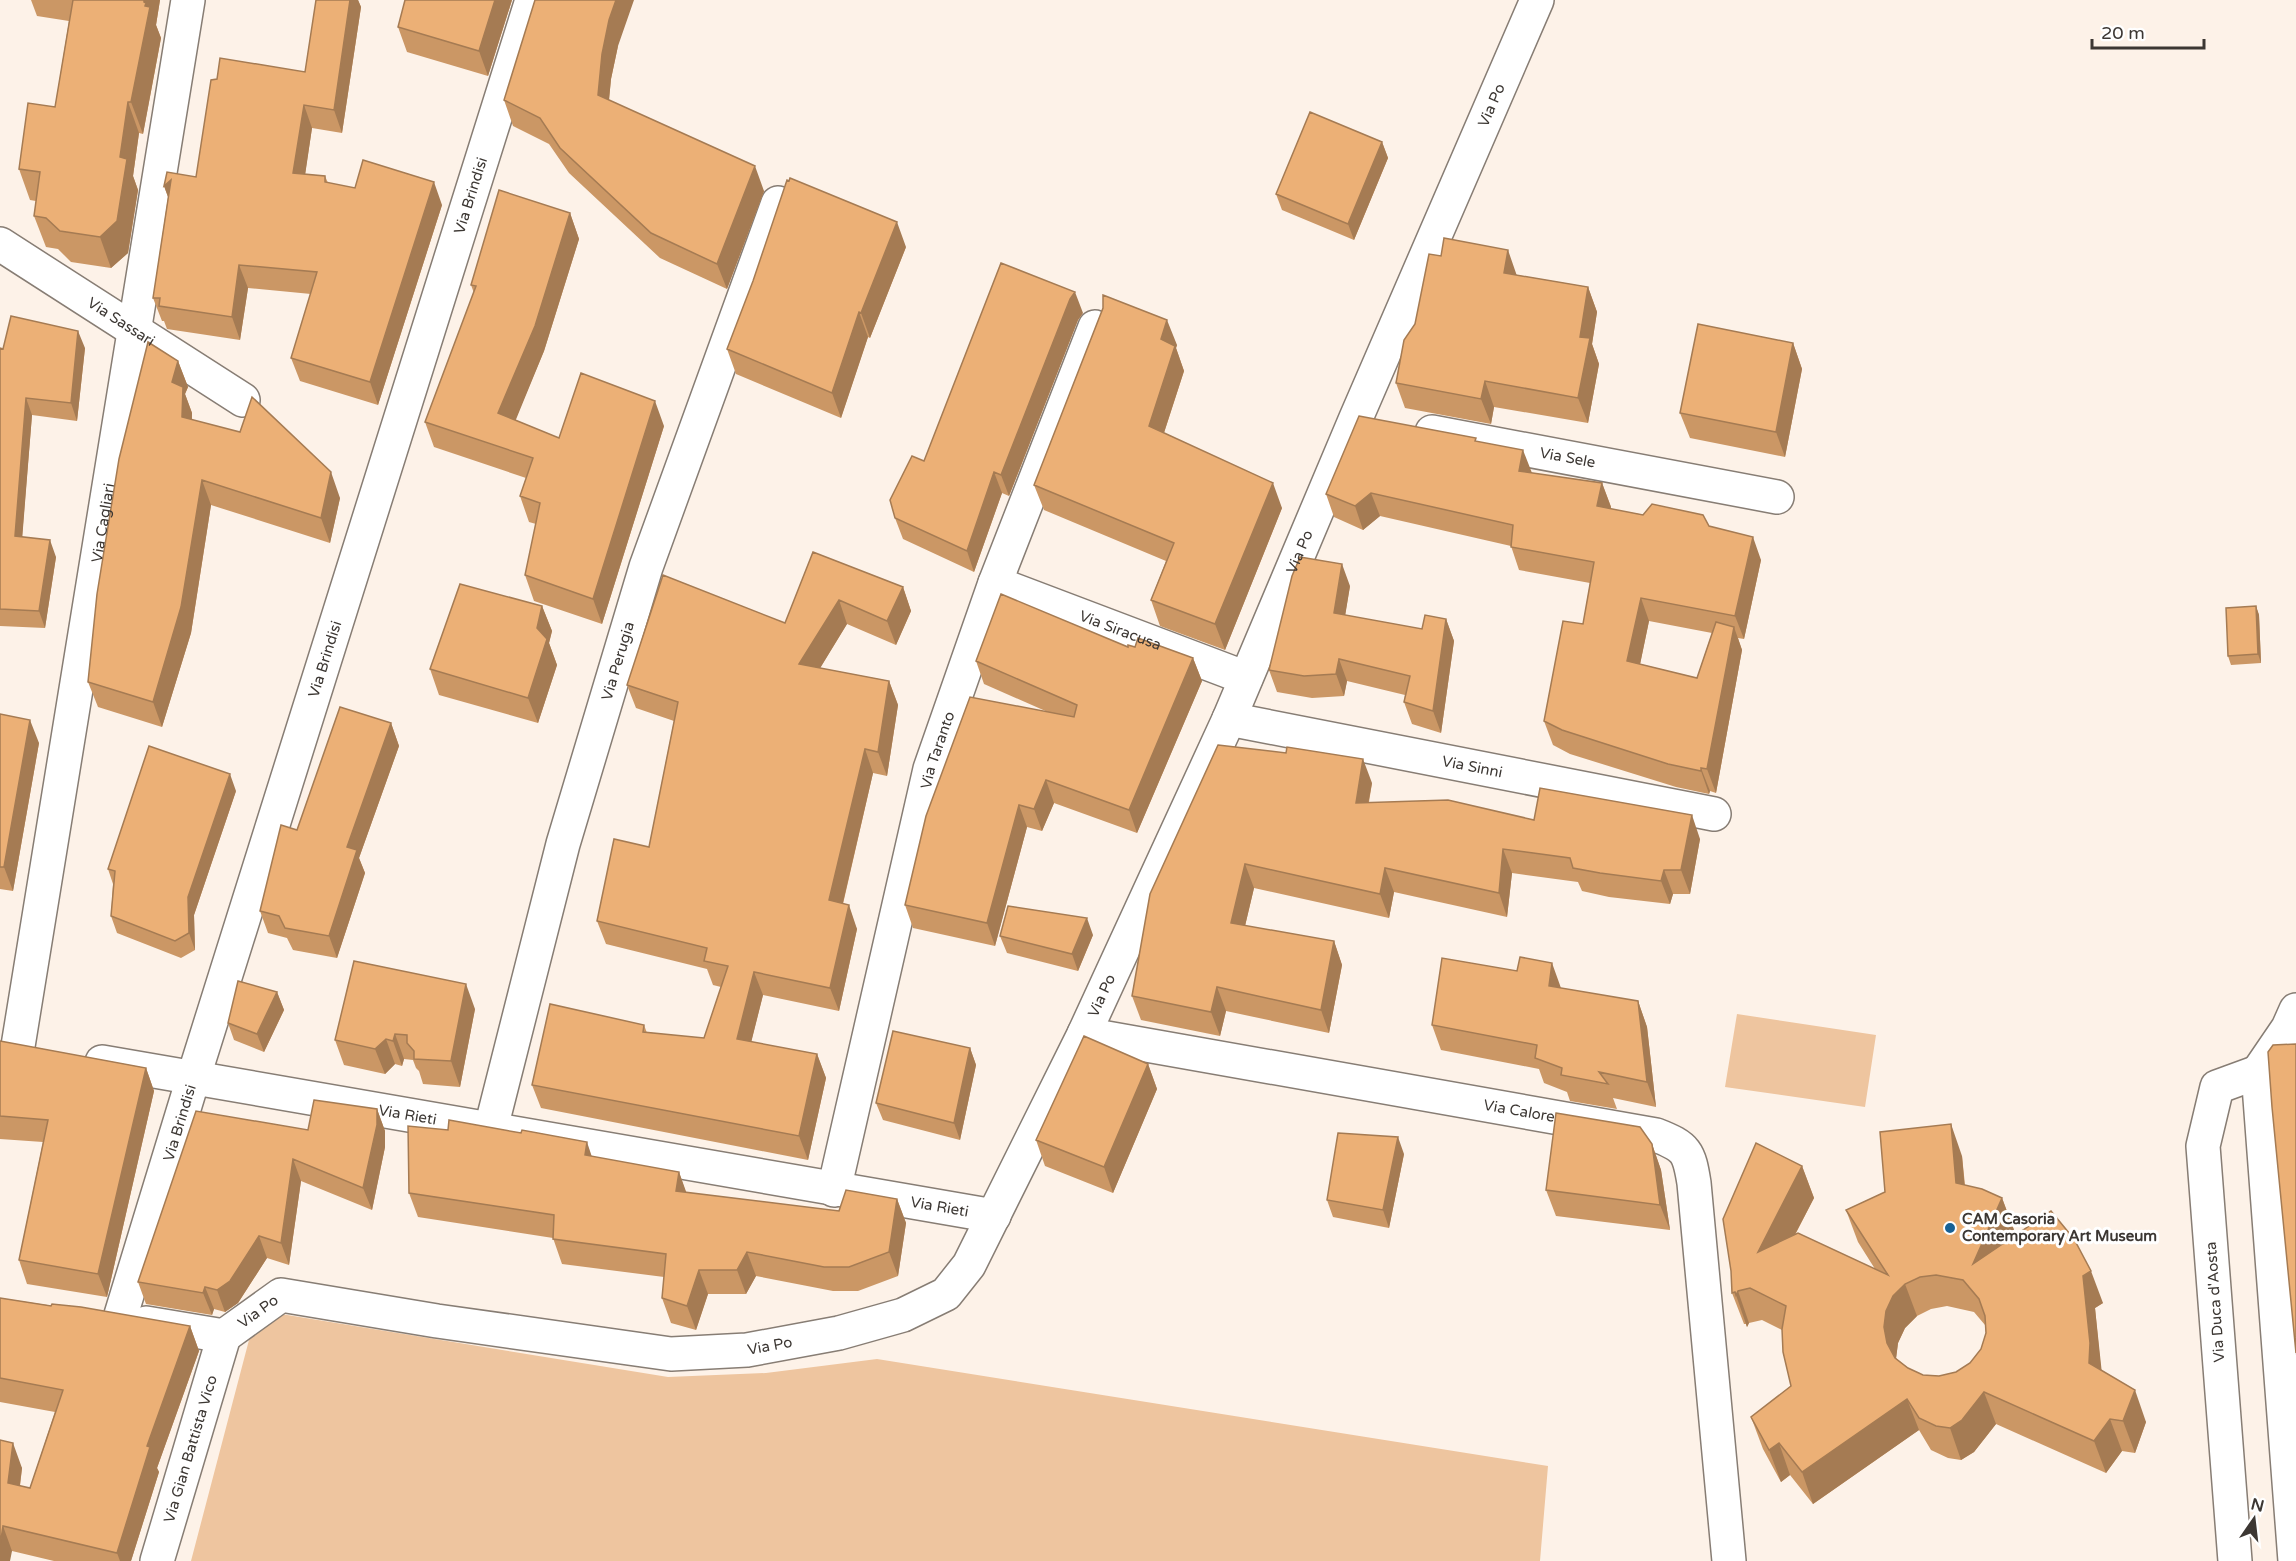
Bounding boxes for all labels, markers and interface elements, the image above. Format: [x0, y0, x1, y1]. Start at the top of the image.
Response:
scale bar [2092, 12, 2204, 50]
text: 20 m [2101, 22, 2145, 44]
street label: Via Po [1474, 81, 1509, 130]
street label: Via Brindisi [450, 155, 491, 236]
street label: Via Sassari [84, 294, 158, 350]
street label: Via Sele [1538, 443, 1597, 472]
street label: Via Cagliari [88, 482, 118, 564]
street label: Via Po [1282, 527, 1317, 576]
street label: Via Siracusa [1077, 607, 1164, 654]
street label: Via Brindisi [304, 619, 345, 700]
street label: Via Perugia [598, 620, 638, 703]
street label: Via Taranto [917, 709, 958, 791]
street label: Via Sinni [1441, 752, 1504, 781]
street label: Via Po [1084, 971, 1119, 1020]
street label: Via Brindisi [159, 1082, 200, 1164]
street label: Via Calore [1482, 1096, 1556, 1126]
street label: Via Rieti [377, 1101, 438, 1129]
street label: Via Rieti [909, 1193, 970, 1220]
place label: CAM Casoria Contemporary Art Museum [1962, 1210, 2157, 1246]
marker: CAM Casoria Contemporary Art Museum [1943, 1221, 1957, 1235]
street label: Via Duca d'Aosta [2202, 1241, 2228, 1363]
street label: Via Po [234, 1291, 282, 1332]
street label: Via Po [746, 1333, 794, 1359]
street label: Via Gian Battista Vico [160, 1373, 221, 1525]
north arrow [2224, 1489, 2284, 1549]
text: N [2249, 1494, 2266, 1517]

